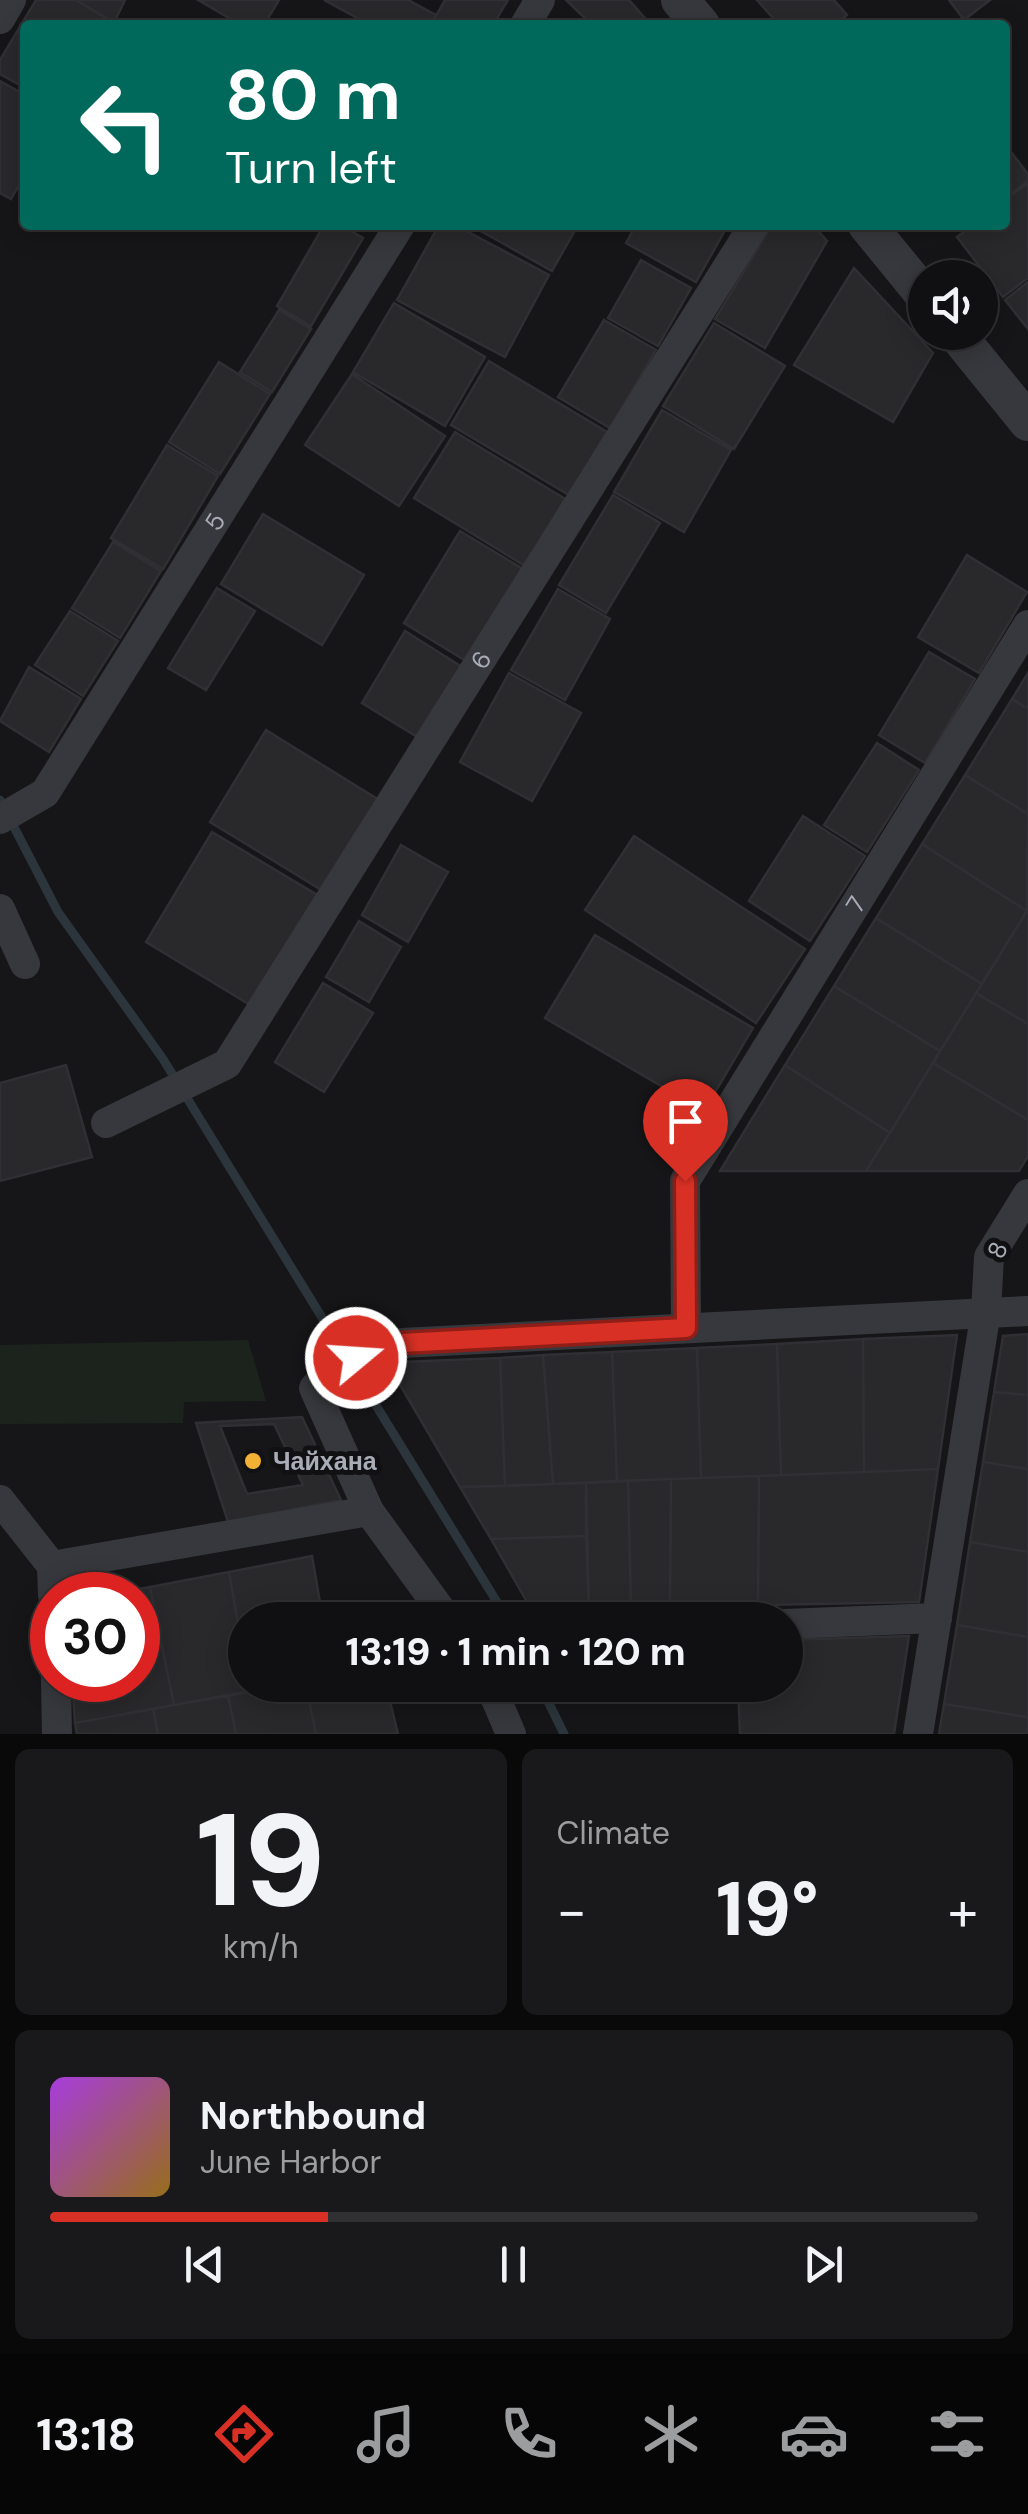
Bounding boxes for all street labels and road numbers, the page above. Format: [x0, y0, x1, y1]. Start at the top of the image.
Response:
street label: 5 [197, 507, 233, 537]
street label: 6 [463, 645, 499, 675]
street label: 7 [839, 890, 874, 919]
street label: 8 [979, 1237, 1016, 1264]

